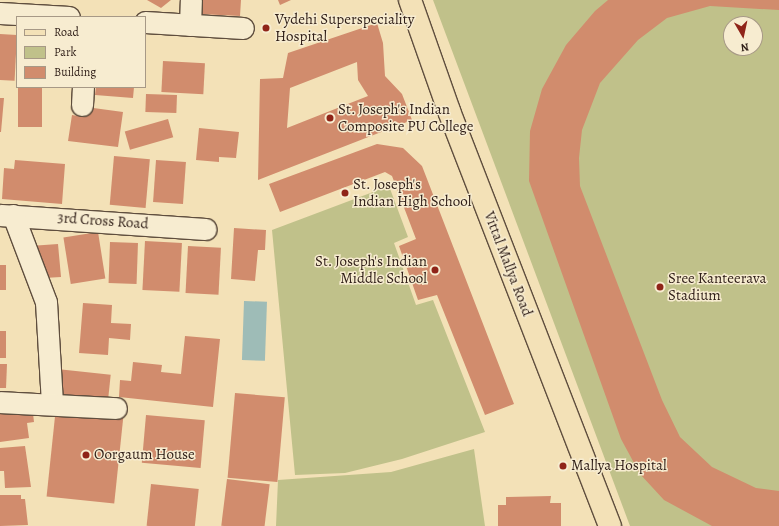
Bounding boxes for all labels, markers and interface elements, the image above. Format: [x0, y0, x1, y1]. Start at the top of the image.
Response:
place label: Vydehi Superspeciality Hospital [275, 10, 414, 45]
legend [16, 16, 146, 88]
north arrow [723, 16, 763, 56]
marker: Vydehi Superspeciality Hospital [260, 22, 272, 34]
text: Road [54, 24, 79, 40]
text: N [740, 39, 750, 55]
text: Park [54, 44, 77, 60]
text: Building [54, 64, 96, 80]
place label: St. Joseph's Indian Composite PU College [338, 100, 473, 135]
marker: St. Joseph's Indian Composite PU College [325, 113, 335, 123]
place label: St. Joseph's Indian High School [353, 175, 471, 210]
marker: St. Joseph's Indian High School [340, 188, 350, 198]
street label: 3rd Cross Road [57, 209, 149, 233]
street label: Vittal Mallya Road [480, 209, 536, 319]
place label: St. Joseph's Indian Middle School [315, 252, 427, 287]
marker: St. Joseph's Indian Middle School [430, 265, 440, 275]
place label: Sree Kanteerava Stadium [668, 269, 766, 304]
marker: Sree Kanteerava Stadium [655, 282, 665, 292]
place label: Oorgaum House [94, 446, 195, 464]
marker: Oorgaum House [81, 450, 91, 460]
place label: Mallya Hospital [571, 457, 667, 475]
marker: Mallya Hospital [558, 461, 568, 471]

